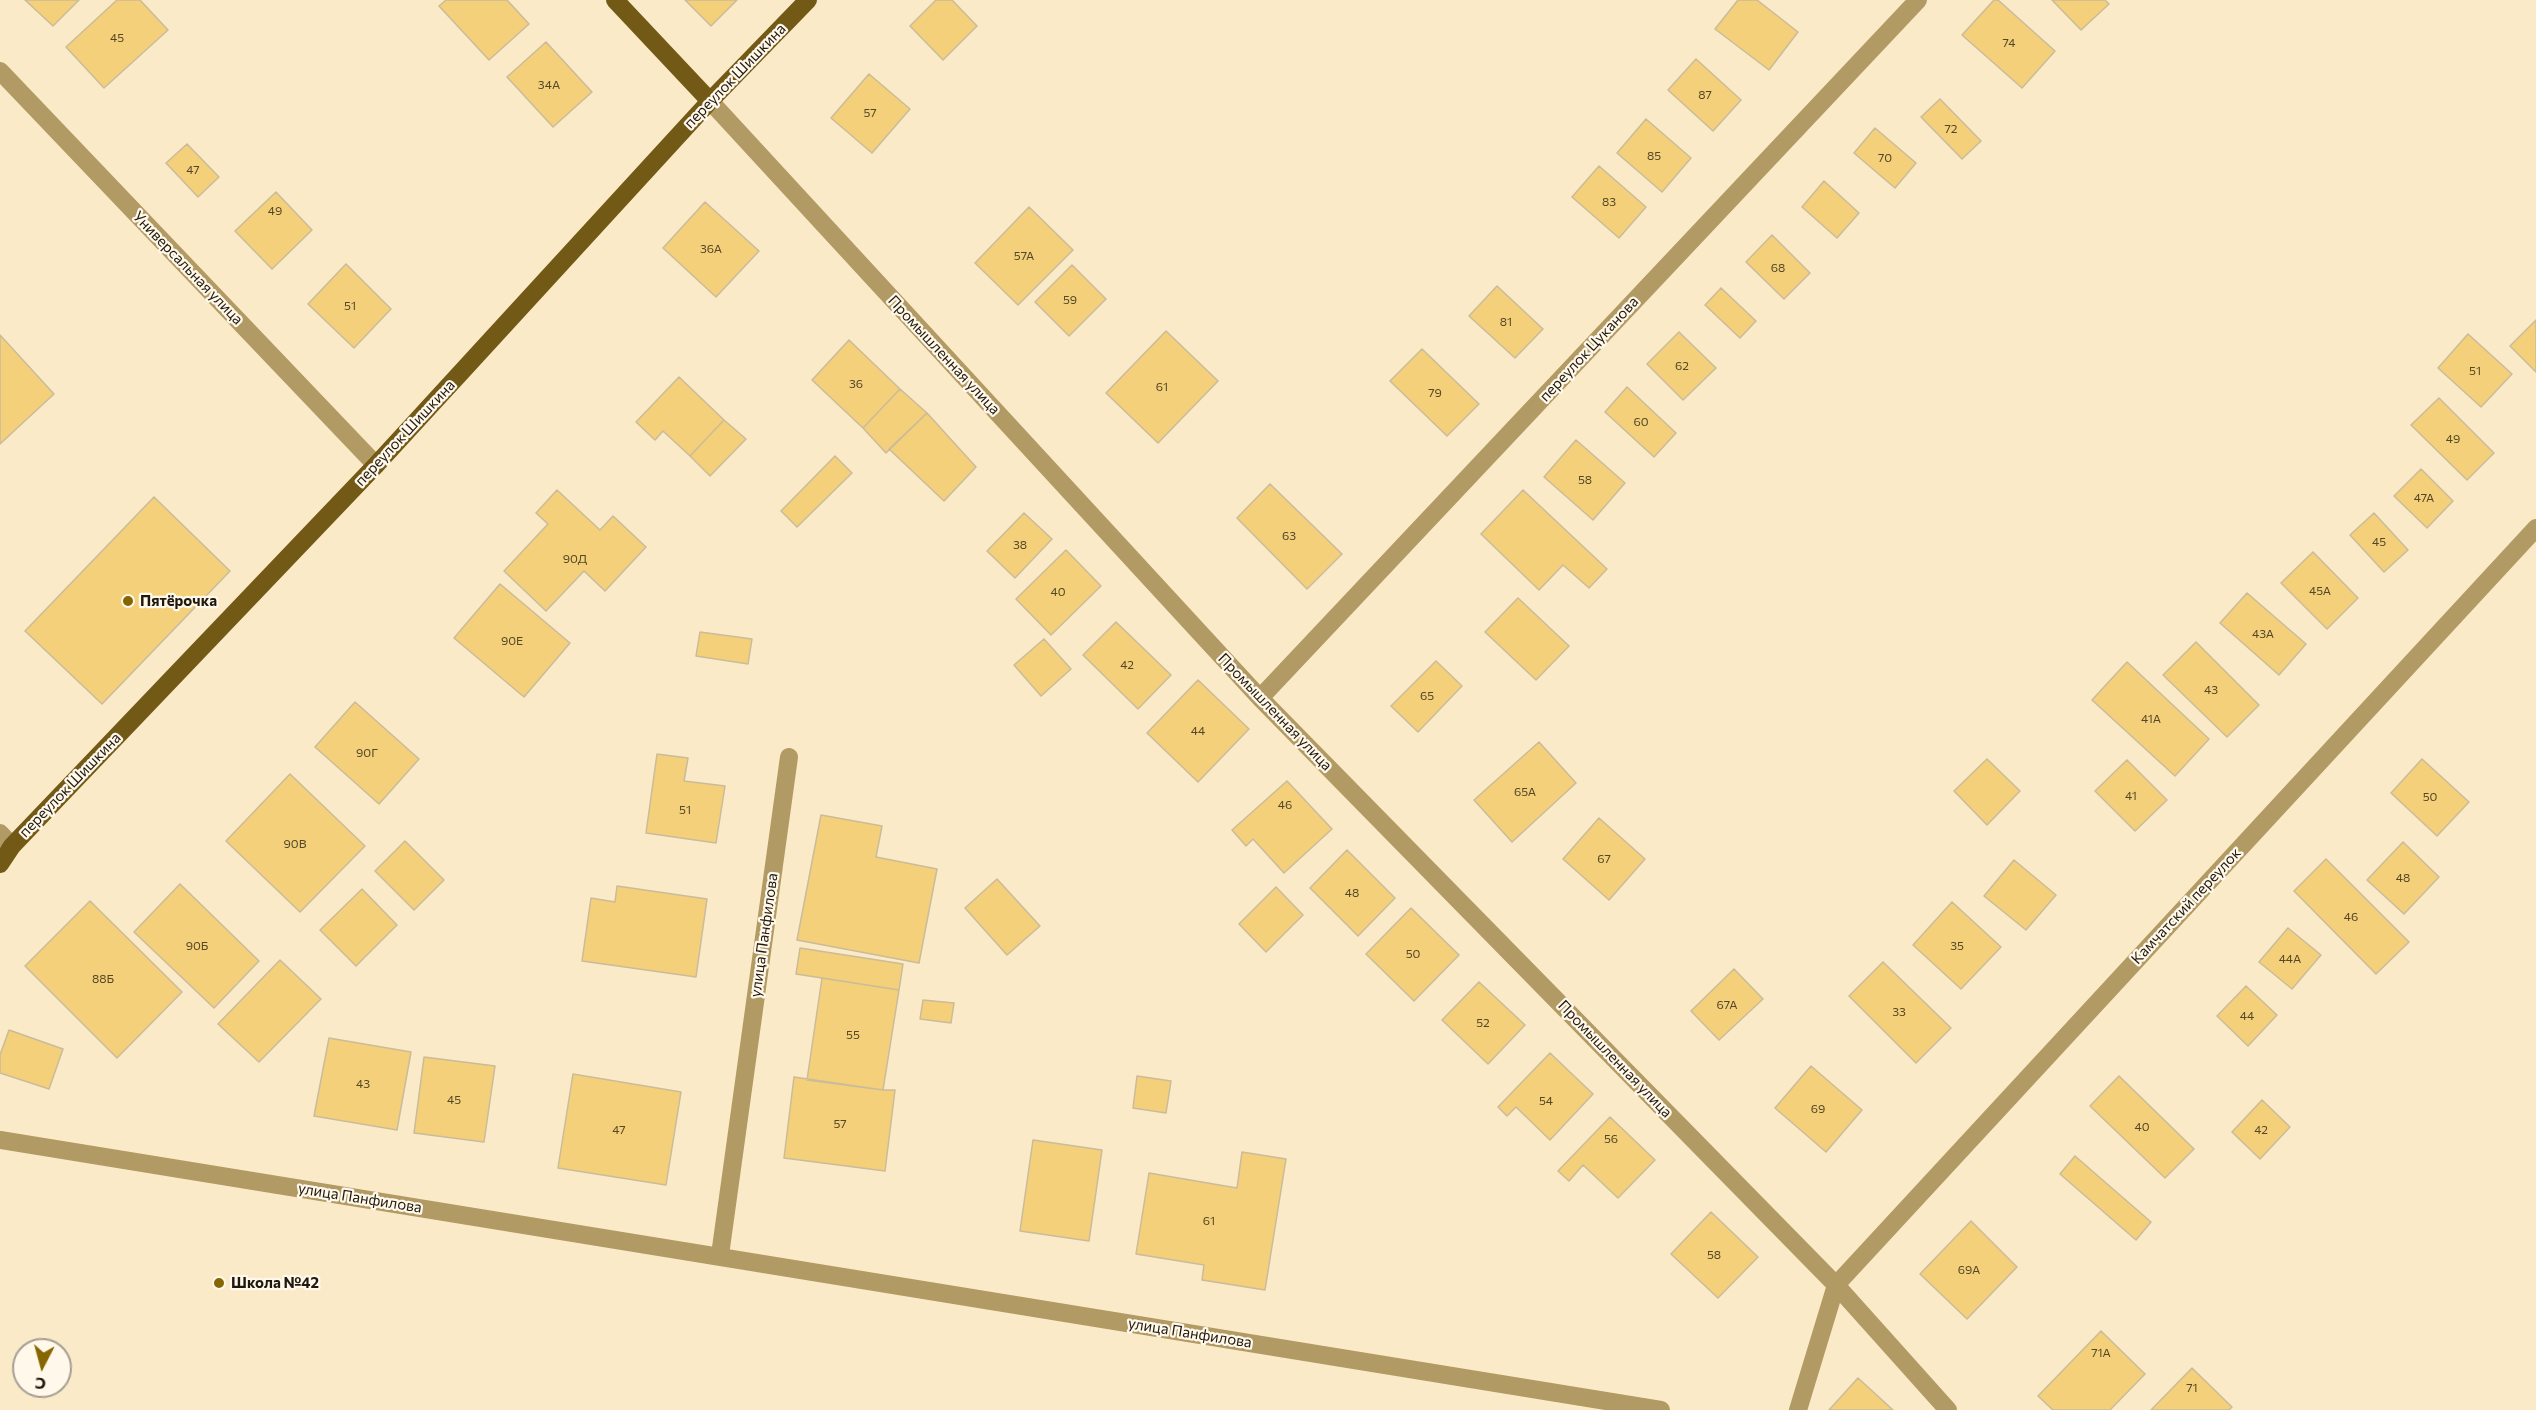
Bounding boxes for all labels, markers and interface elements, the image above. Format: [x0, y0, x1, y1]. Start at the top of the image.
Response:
street label: переулок Шишкина [680, 20, 790, 132]
house number: 45 [110, 31, 124, 45]
house number: 74 [2003, 36, 2015, 50]
house number: 34А [538, 78, 560, 92]
house number: 87 [1698, 88, 1712, 102]
house number: 57 [863, 106, 877, 120]
house number: 72 [1945, 122, 1957, 136]
house number: 85 [1647, 149, 1661, 163]
house number: 70 [1878, 151, 1892, 165]
house number: 47 [186, 163, 200, 177]
house number: 83 [1602, 195, 1616, 209]
house number: 49 [268, 204, 282, 218]
street label: Универсальная улица [129, 208, 247, 328]
house number: 36А [700, 242, 722, 256]
house number: 57А [1014, 249, 1034, 263]
house number: 68 [1771, 261, 1785, 275]
street label: Промышленная улица [884, 292, 1004, 418]
house number: 59 [1063, 293, 1077, 307]
street label: переулок Цуканова [1536, 293, 1642, 405]
house number: 51 [344, 299, 356, 313]
house number: 81 [1500, 315, 1512, 329]
house number: 62 [1675, 359, 1689, 373]
house number: 51 [2469, 364, 2481, 378]
street label: переулок Шишкина [351, 376, 459, 490]
house number: 36 [849, 377, 863, 391]
house number: 61 [1156, 380, 1168, 394]
house number: 79 [1428, 386, 1442, 400]
house number: 60 [1633, 415, 1649, 429]
house number: 49 [2446, 432, 2460, 446]
house number: 58 [1578, 473, 1592, 487]
house number: 47А [2414, 491, 2434, 505]
house number: 63 [1282, 529, 1296, 543]
house number: 45 [2372, 535, 2386, 549]
house number: 38 [1013, 538, 1027, 552]
house number: 90Д [563, 552, 587, 566]
house number: 45А [2309, 584, 2331, 598]
house number: 40 [1050, 585, 1066, 599]
place label: Пятёрочка [140, 592, 217, 610]
marker: Пятёрочка [121, 594, 135, 608]
house number: 43А [2252, 627, 2274, 641]
house number: 90Е [501, 634, 523, 648]
street label: Промышленная улица [1214, 650, 1336, 774]
house number: 42 [1120, 658, 1134, 672]
house number: 43 [2204, 683, 2218, 697]
house number: 65 [1420, 689, 1434, 703]
house number: 41А [2141, 712, 2161, 726]
house number: 44 [1191, 724, 1205, 738]
street label: переулок Шишкина [15, 729, 125, 841]
house number: 90Г [356, 746, 378, 760]
house number: 65А [1514, 785, 1536, 799]
house number: 41 [2125, 789, 2137, 803]
house number: 50 [2423, 790, 2437, 804]
house number: 46 [1278, 798, 1292, 812]
house number: 51 [679, 803, 691, 817]
house number: 90В [284, 837, 306, 851]
street label: Камчатский переулок [2127, 844, 2245, 968]
house number: 67 [1597, 852, 1611, 866]
house number: 48 [2396, 871, 2410, 885]
street label: улица Панфилова [746, 872, 782, 998]
house number: 48 [1345, 886, 1359, 900]
house number: 46 [2344, 910, 2358, 924]
house number: 90Б [186, 939, 208, 953]
house number: 35 [1950, 939, 1964, 953]
house number: 50 [1406, 947, 1420, 961]
house number: 44А [2279, 952, 2301, 966]
house number: 88Б [92, 972, 114, 986]
street label: Промышленная улица [1554, 997, 1676, 1121]
house number: 67А [1717, 998, 1737, 1012]
house number: 33 [1892, 1005, 1906, 1019]
house number: 44 [2240, 1009, 2254, 1023]
house number: 52 [1476, 1016, 1490, 1030]
house number: 55 [846, 1028, 860, 1042]
house number: 43 [356, 1077, 370, 1091]
house number: 45 [447, 1093, 461, 1107]
house number: 54 [1539, 1094, 1553, 1108]
house number: 69 [1811, 1102, 1825, 1116]
house number: 57 [833, 1117, 847, 1131]
house number: 40 [2134, 1120, 2150, 1134]
house number: 47 [612, 1123, 626, 1137]
house number: 42 [2254, 1123, 2268, 1137]
house number: 56 [1604, 1132, 1618, 1146]
street label: улица Панфилова [297, 1179, 423, 1217]
house number: 61 [1203, 1214, 1215, 1228]
house number: 58 [1707, 1248, 1721, 1262]
house number: 69А [1958, 1263, 1980, 1277]
place label: Школа №42 [231, 1274, 319, 1292]
marker: Школа №42 [212, 1276, 226, 1290]
street label: улица Панфилова [1127, 1314, 1253, 1352]
north arrow [12, 1338, 72, 1398]
house number: 71А [2091, 1346, 2111, 1360]
text: С [34, 1374, 47, 1394]
house number: 71 [2186, 1381, 2198, 1395]

